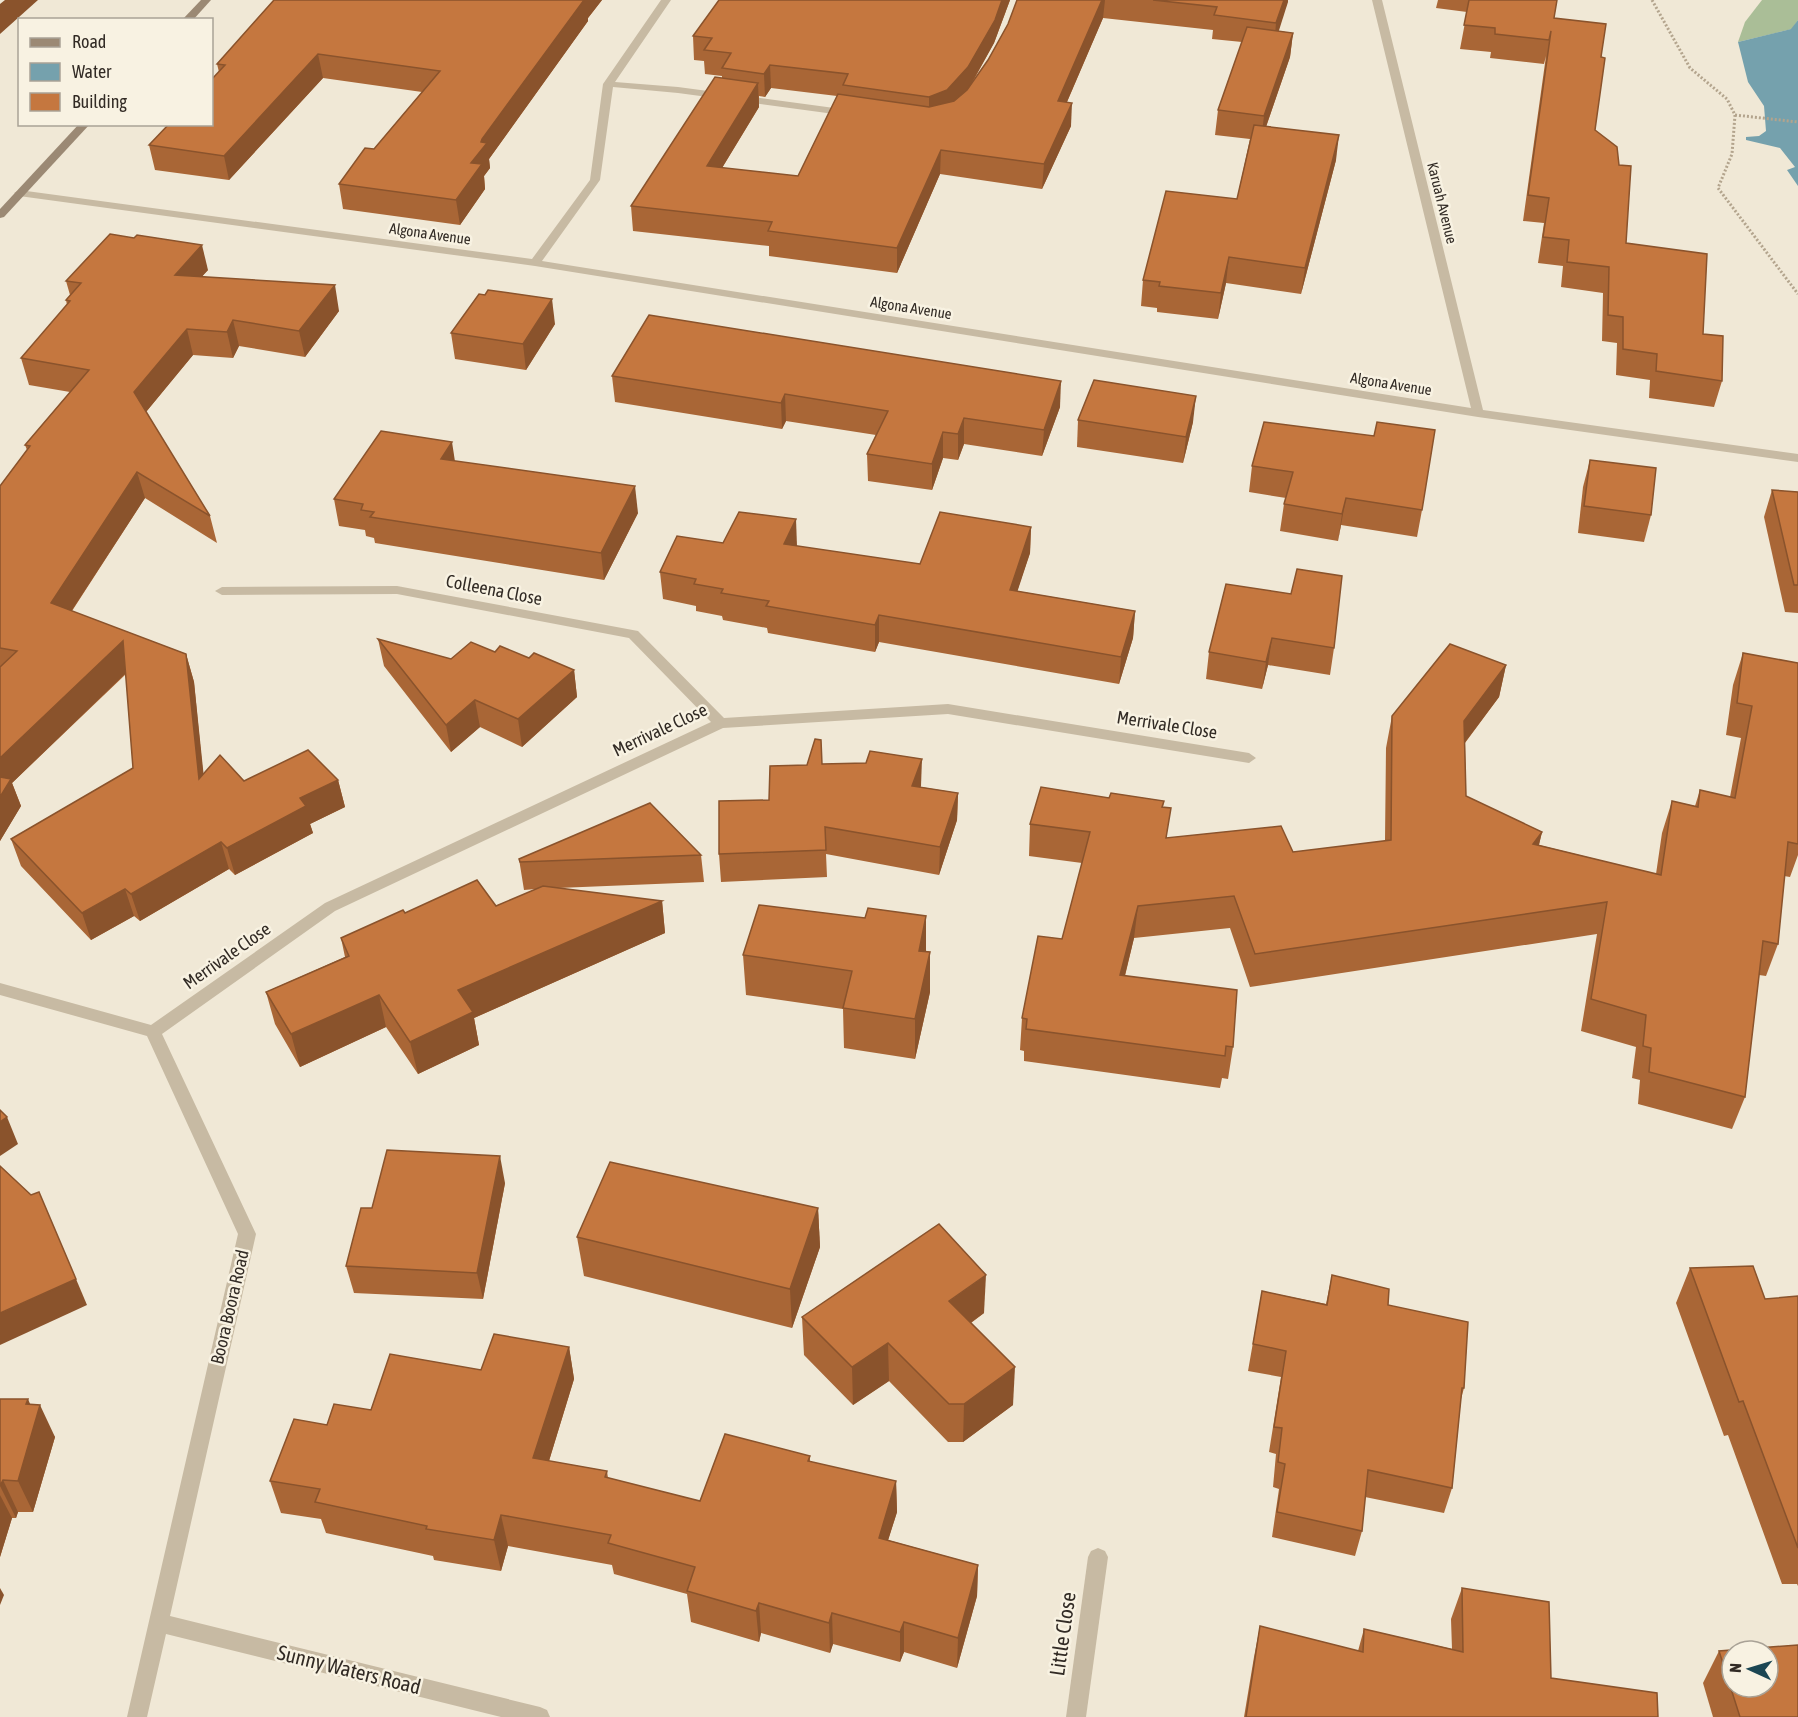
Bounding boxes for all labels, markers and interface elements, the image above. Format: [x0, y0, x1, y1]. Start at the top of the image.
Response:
legend [18, 18, 213, 126]
text: Road [72, 31, 106, 52]
text: Water [72, 61, 112, 82]
text: Building [72, 91, 127, 112]
street label: Karuah Avenue [1424, 160, 1461, 246]
street label: Algona Avenue [388, 219, 472, 248]
street label: Algona Avenue [869, 293, 953, 322]
street label: Algona Avenue [1349, 369, 1433, 398]
street label: Colleena Close [444, 570, 544, 609]
street label: Merrivale Close [609, 699, 710, 761]
street label: Merrivale Close [1115, 706, 1219, 743]
street label: Merrivale Close [179, 918, 274, 993]
street label: Boora Boora Road [206, 1248, 253, 1366]
street label: Little Close [1044, 1590, 1080, 1677]
north arrow [1720, 1639, 1780, 1699]
street label: Sunny Waters Road [275, 1640, 424, 1698]
text: N [1726, 1663, 1744, 1673]

